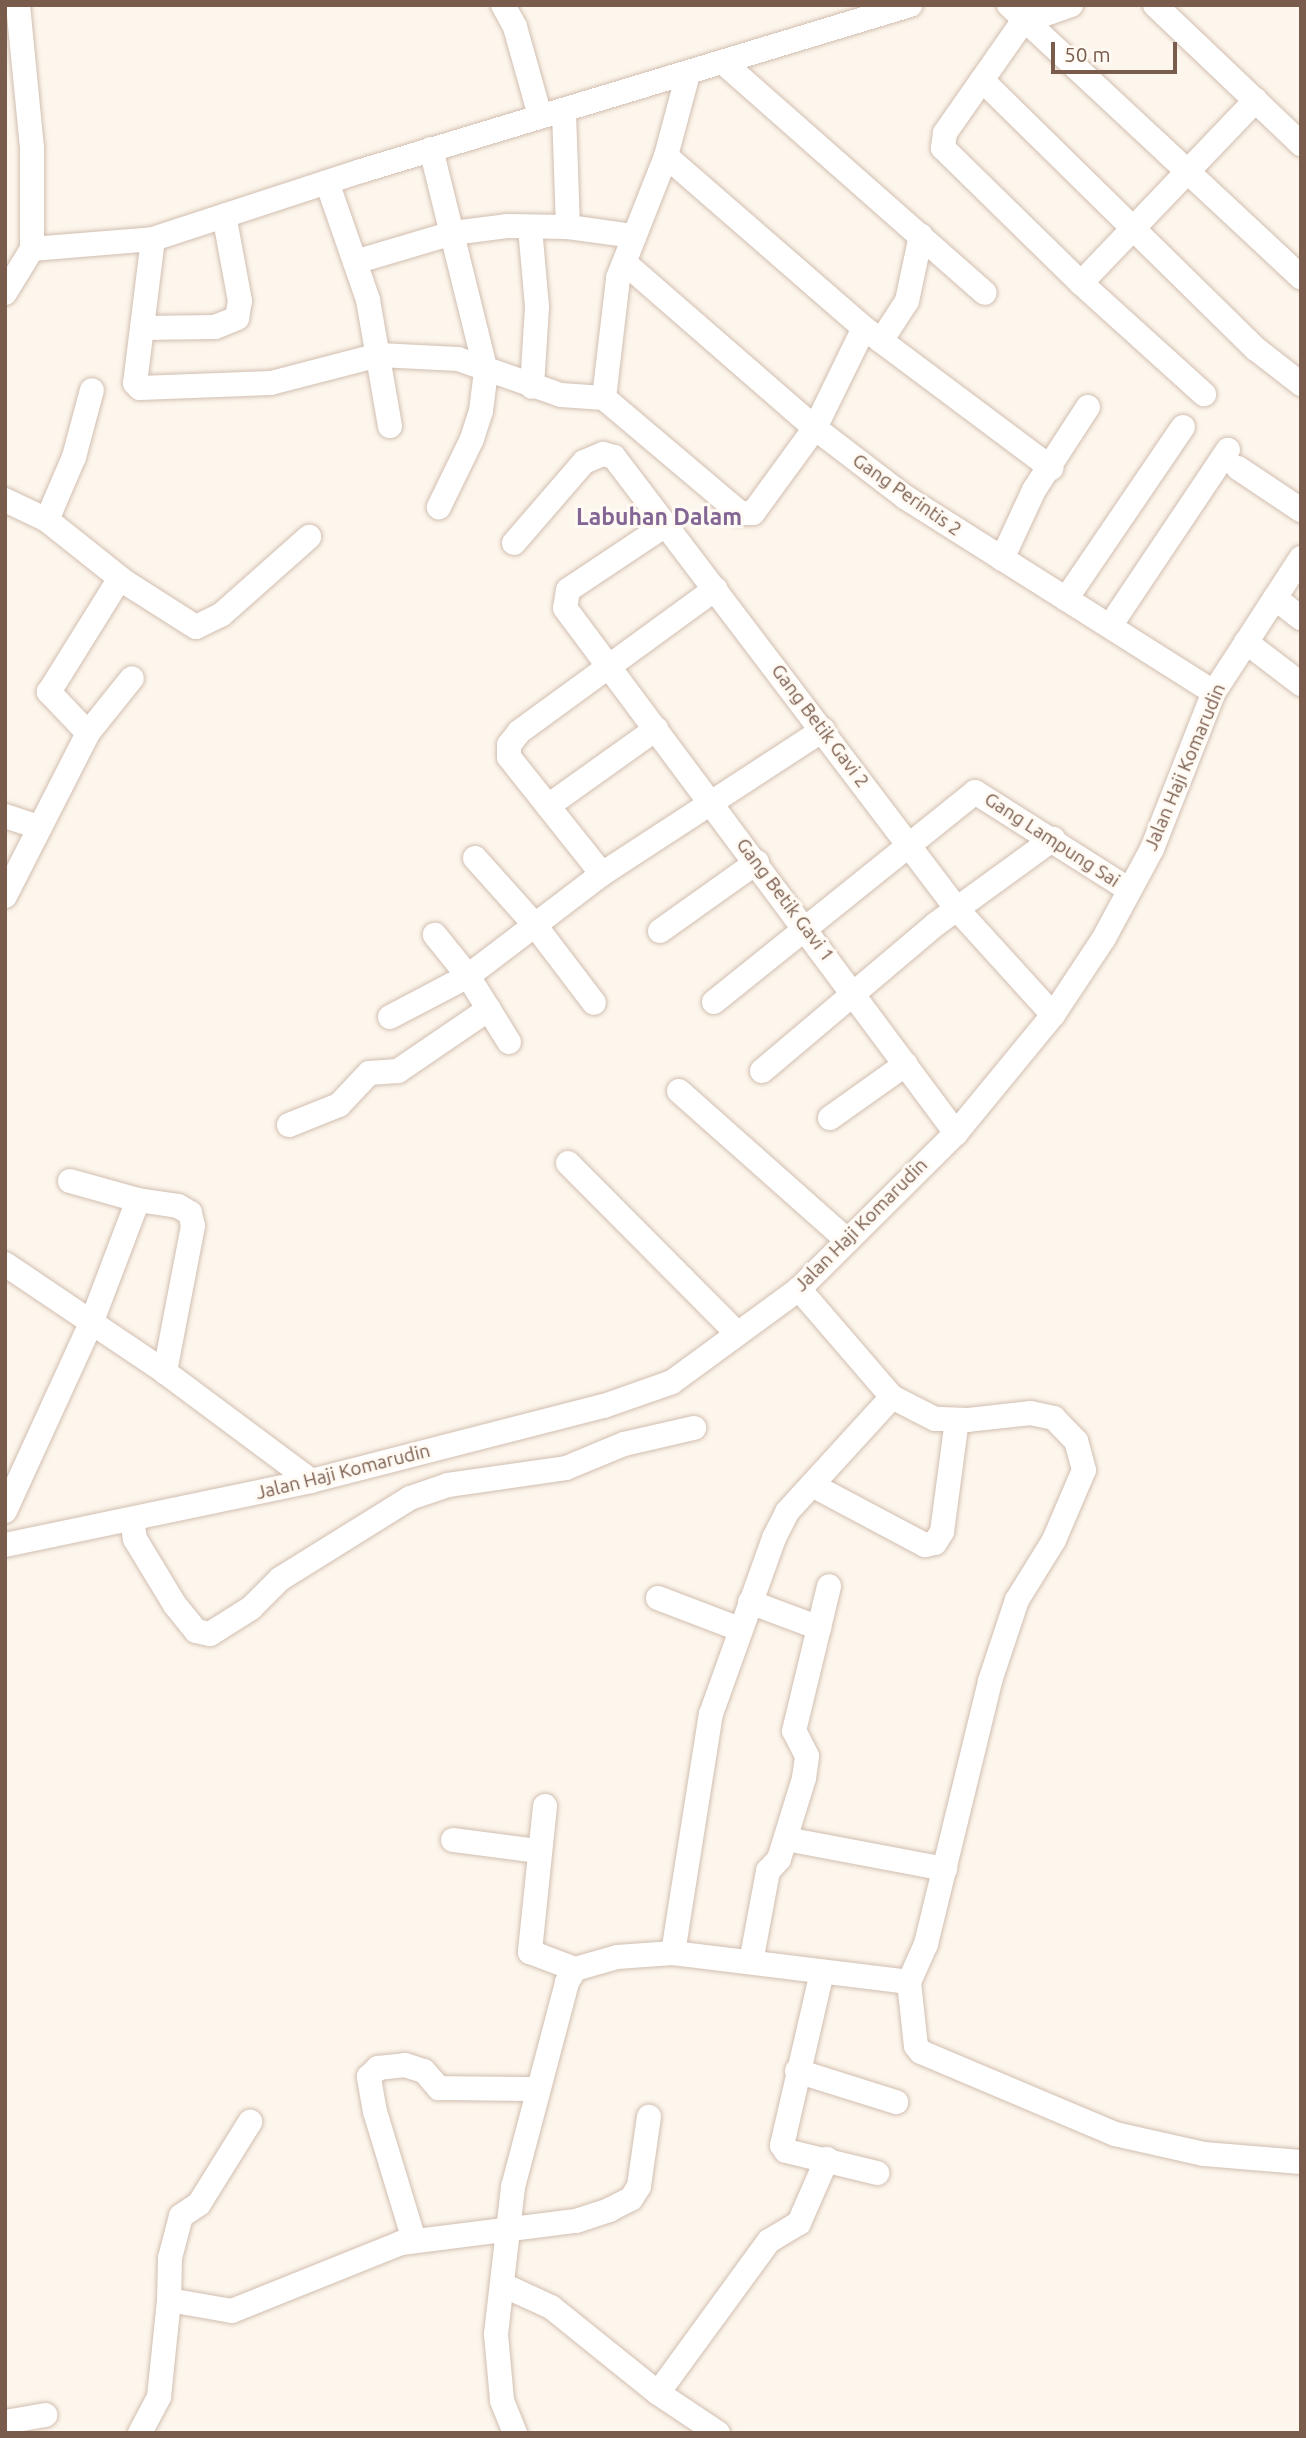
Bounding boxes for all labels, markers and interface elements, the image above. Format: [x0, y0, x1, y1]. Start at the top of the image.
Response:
scale bar [1054, 28, 1180, 72]
text: 50 m [1064, 42, 1111, 66]
street label: Gang Perintis 2 [848, 449, 966, 541]
district label: Labuhan Dalam [576, 503, 742, 531]
street label: Gang Betik Gavi 2 [766, 660, 874, 792]
street label: Jalan Haji Komarudin [1140, 680, 1230, 854]
street label: Gang Lampung Sai [980, 788, 1124, 892]
street label: Gang Betik Gavi 1 [731, 834, 839, 966]
street label: Jalan Haji Komarudin [790, 1154, 932, 1296]
street label: Jalan Haji Komarudin [253, 1439, 433, 1505]

